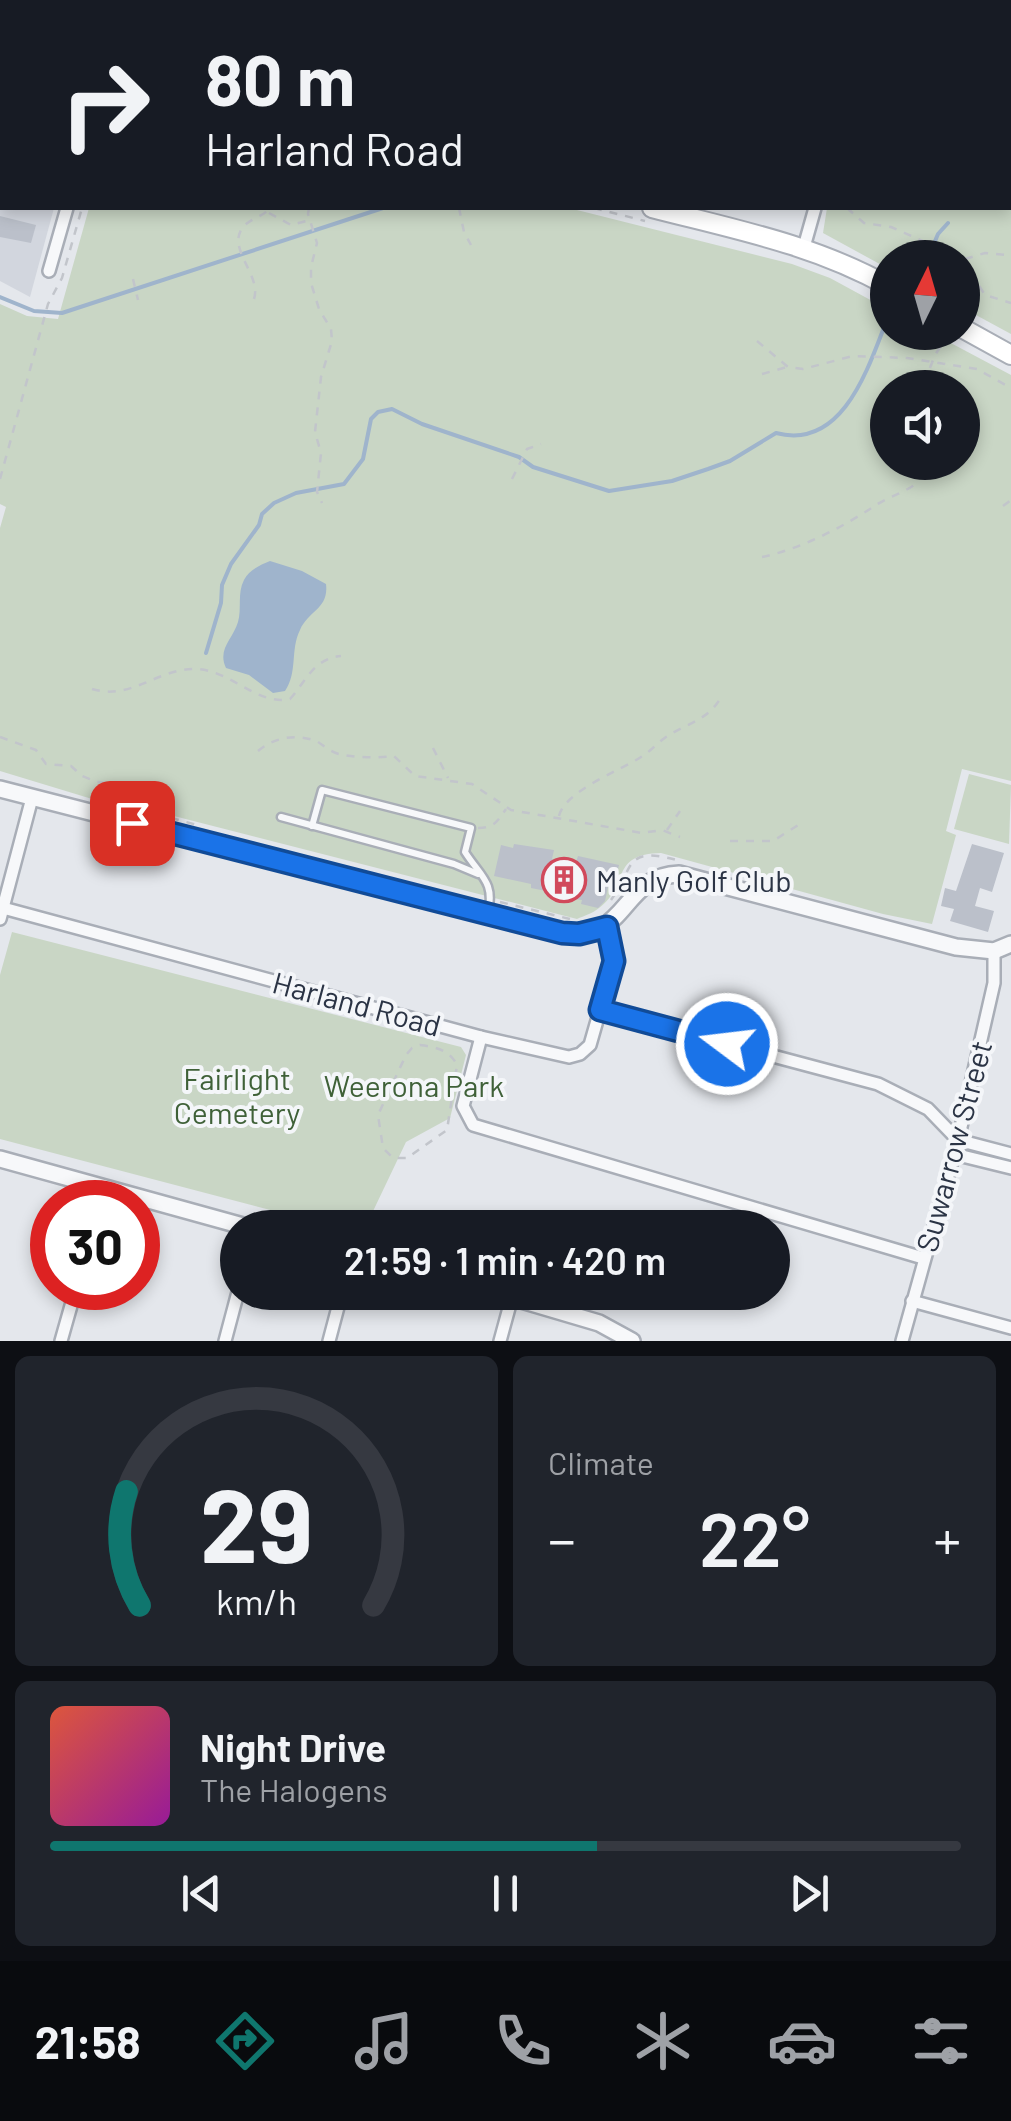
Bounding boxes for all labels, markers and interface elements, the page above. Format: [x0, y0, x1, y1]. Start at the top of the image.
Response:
text: 80 m [205, 36, 355, 120]
icon: right [40, 40, 170, 170]
text: Harland Road [205, 121, 464, 175]
north arrow [870, 240, 980, 350]
map controls [870, 240, 980, 480]
button: sound [870, 370, 980, 480]
pin [90, 781, 175, 866]
icon: arrive [105, 796, 160, 851]
building icon: Manly Golf Club [541, 857, 587, 903]
place label: Manly Golf Club [596, 862, 792, 898]
street label: Harland Road [269, 963, 445, 1043]
position arrow [675, 992, 779, 1096]
street label: Suwarrow Street [908, 1036, 998, 1256]
park label: Fairlight Cemetery [174, 1060, 300, 1130]
park label: Weerona Park [324, 1067, 504, 1103]
speed limit sign: 30 [30, 1180, 160, 1310]
text: 21:59 · 1 min · 420 m [344, 1237, 666, 1283]
text: Climate [548, 1443, 654, 1481]
text: 29 [200, 1459, 313, 1584]
text: 22° [699, 1492, 810, 1582]
text: − [548, 1505, 576, 1571]
text: + [933, 1505, 961, 1571]
text: km/h [216, 1579, 297, 1622]
text: Night Drive [200, 1724, 386, 1770]
text: The Halogens [200, 1770, 388, 1808]
icon: previous [174, 1866, 229, 1921]
icon: pause [478, 1866, 533, 1921]
icon: next [782, 1866, 837, 1921]
icon: directions [210, 2006, 280, 2076]
icon: music [349, 2006, 419, 2076]
icon: phone [488, 2006, 558, 2076]
icon: climate [628, 2006, 698, 2076]
icon: car [767, 2006, 837, 2076]
icon: filters [906, 2006, 976, 2076]
text: 21:58 [35, 2014, 140, 2068]

